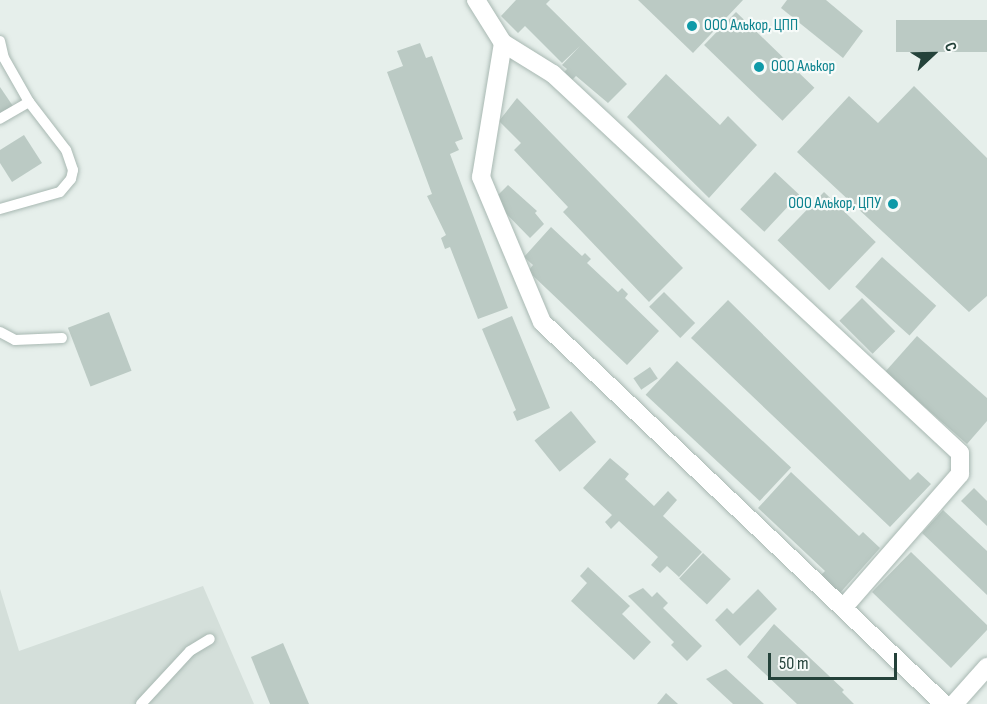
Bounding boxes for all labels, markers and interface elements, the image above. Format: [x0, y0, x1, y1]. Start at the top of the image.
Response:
place label: ООО Алькор, ЦПП [704, 16, 798, 36]
marker: ООО Алькор, ЦПП [685, 19, 699, 33]
north arrow [903, 24, 963, 84]
text: С [940, 40, 961, 54]
place label: ООО Алькор [771, 57, 835, 77]
marker: ООО Алькор [752, 60, 766, 74]
place label: ООО Алькор, ЦПУ [788, 194, 881, 214]
marker: ООО Алькор, ЦПУ [886, 197, 900, 211]
scale bar [771, 641, 900, 679]
text: 50 m [779, 653, 809, 674]

